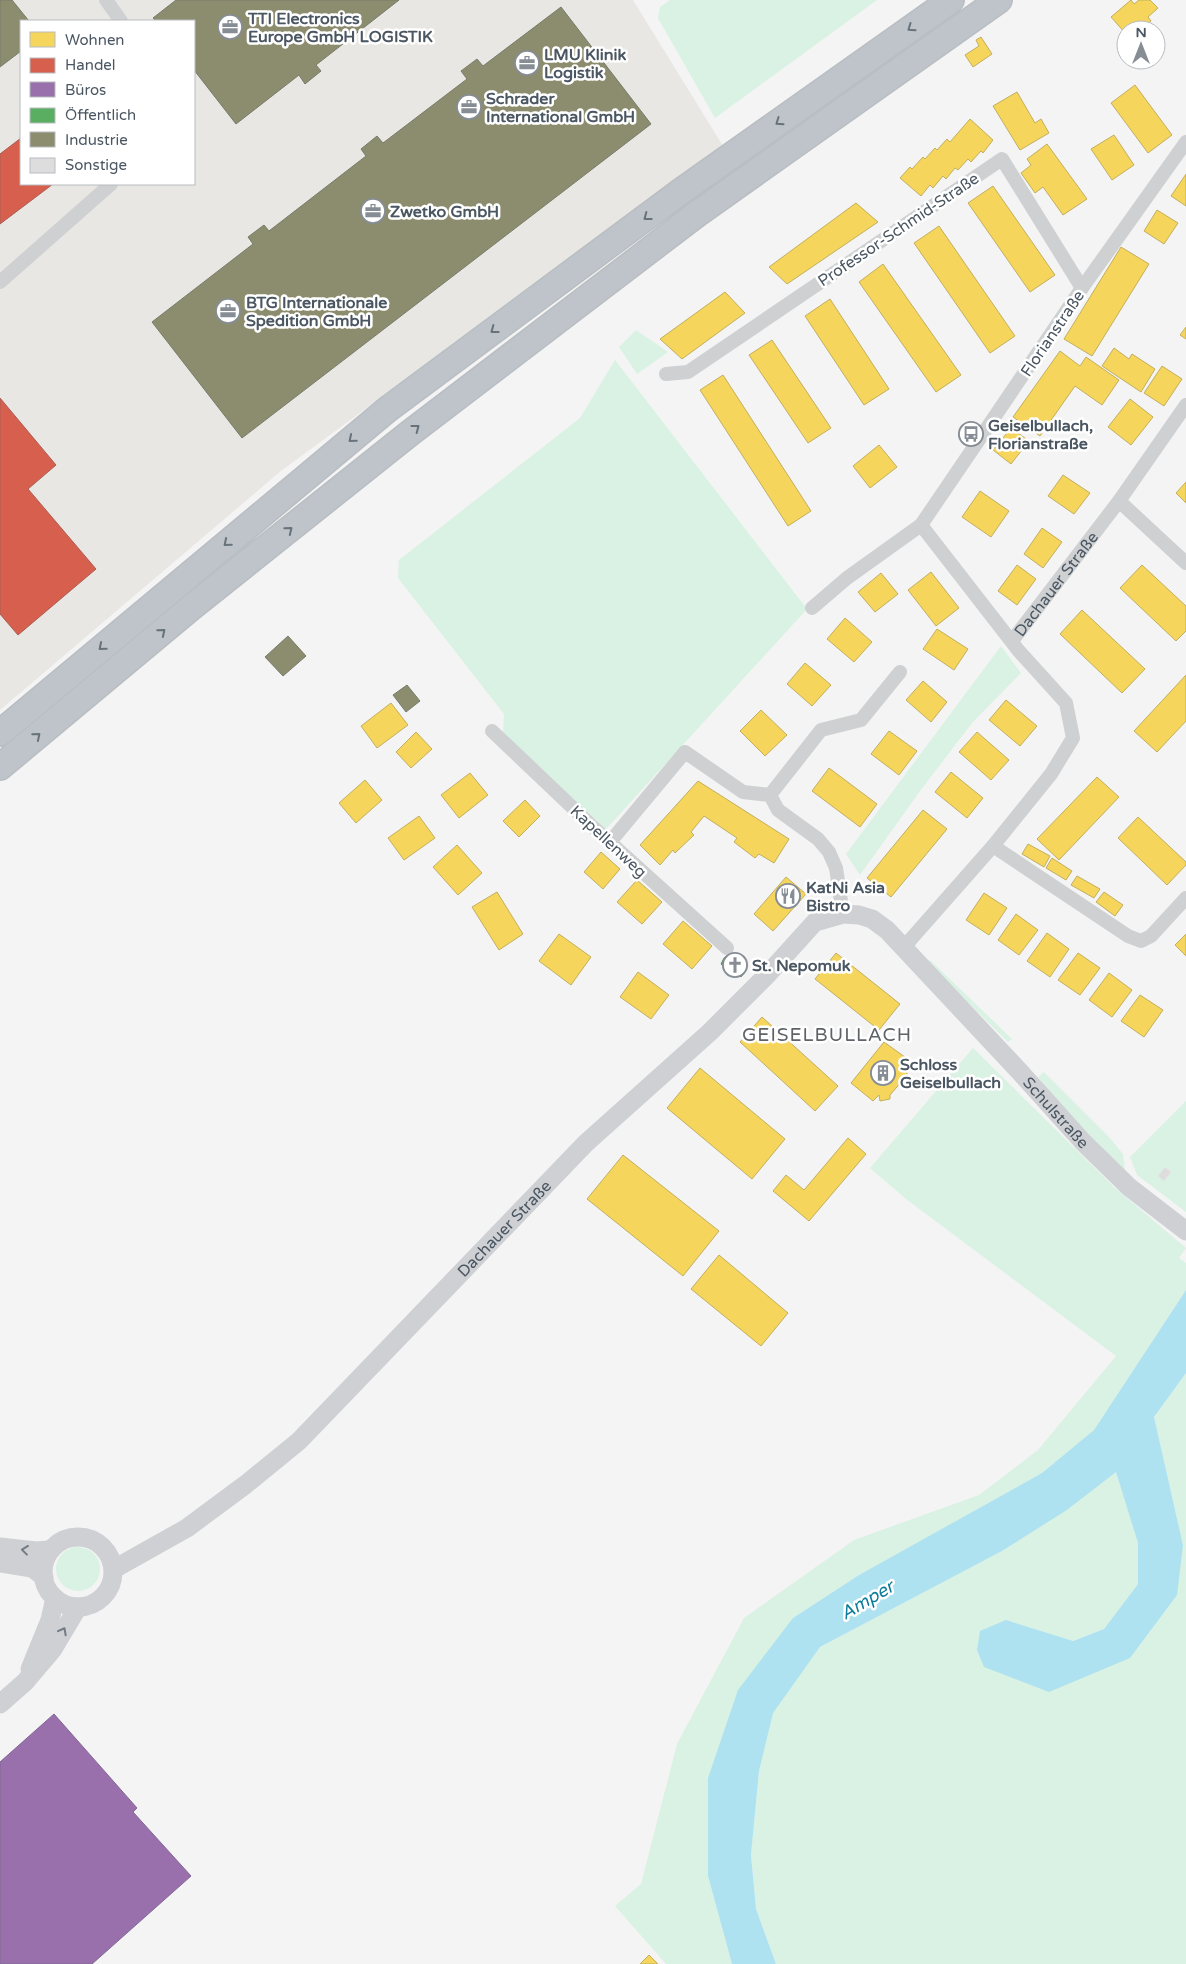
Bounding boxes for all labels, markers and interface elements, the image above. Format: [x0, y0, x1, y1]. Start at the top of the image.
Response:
place label: TTI Electronics Europe GmbH LOGISTIK [247, 9, 433, 47]
office icon: TTI Electronics Europe GmbH LOGISTIK [217, 14, 243, 40]
legend [20, 20, 195, 185]
north arrow [1116, 20, 1166, 70]
one-way arrow [907, 22, 917, 31]
text: N [1135, 24, 1147, 41]
text: Wohnen [65, 31, 125, 49]
place label: LMU Klinik Logistik [544, 45, 626, 83]
office icon: LMU Klinik Logistik [514, 50, 540, 76]
text: Handel [65, 56, 116, 74]
text: Büros [65, 81, 106, 99]
place label: Schrader International GmbH [486, 89, 635, 127]
office icon: Schrader International GmbH [456, 94, 482, 120]
text: Öffentlich [65, 106, 136, 124]
one-way arrow [775, 116, 785, 125]
text: Industrie [65, 131, 128, 149]
text: Sonstige [65, 156, 127, 174]
street label: Professor-Schmid-Straße [814, 168, 983, 291]
office icon: Zwetko GmbH [360, 198, 386, 224]
place label: Zwetko GmbH [390, 202, 499, 222]
one-way arrow [643, 211, 653, 220]
street label: Florianstraße [1017, 287, 1089, 381]
place label: BTG Internationale Spedition GmbH [246, 293, 387, 331]
office icon: BTG Internationale Spedition GmbH [215, 298, 241, 324]
one-way arrow [491, 323, 500, 333]
place label: Geiselbullach, Florianstraße [988, 416, 1093, 454]
bus stop icon: Geiselbullach, Florianstraße [958, 421, 984, 447]
one-way arrow [410, 426, 419, 434]
one-way arrow [348, 434, 357, 443]
one-way arrow [283, 526, 292, 535]
street label: Dachauer Straße [1010, 528, 1103, 641]
one-way arrow [224, 538, 233, 546]
one-way arrow [156, 629, 165, 637]
one-way arrow [99, 642, 108, 650]
one-way arrow [32, 733, 41, 742]
street label: Kapellenweg [566, 801, 651, 882]
place label: KatNi Asia Bistro [806, 878, 885, 916]
restaurant icon: KatNi Asia Bistro [775, 883, 801, 909]
church icon: St. Nepomuk [722, 952, 748, 978]
place label: St. Nepomuk [752, 956, 851, 976]
district label: GEISELBULLACH [742, 1024, 912, 1046]
place label: Schloss Geiselbullach [900, 1055, 1001, 1093]
building icon: Schloss Geiselbullach [870, 1060, 896, 1086]
street label: Schulstraße [1018, 1073, 1093, 1153]
street label: Dachauer Straße [453, 1176, 556, 1282]
one-way arrow [21, 1545, 29, 1556]
water label: Amper [836, 1574, 899, 1624]
one-way arrow [57, 1628, 67, 1637]

